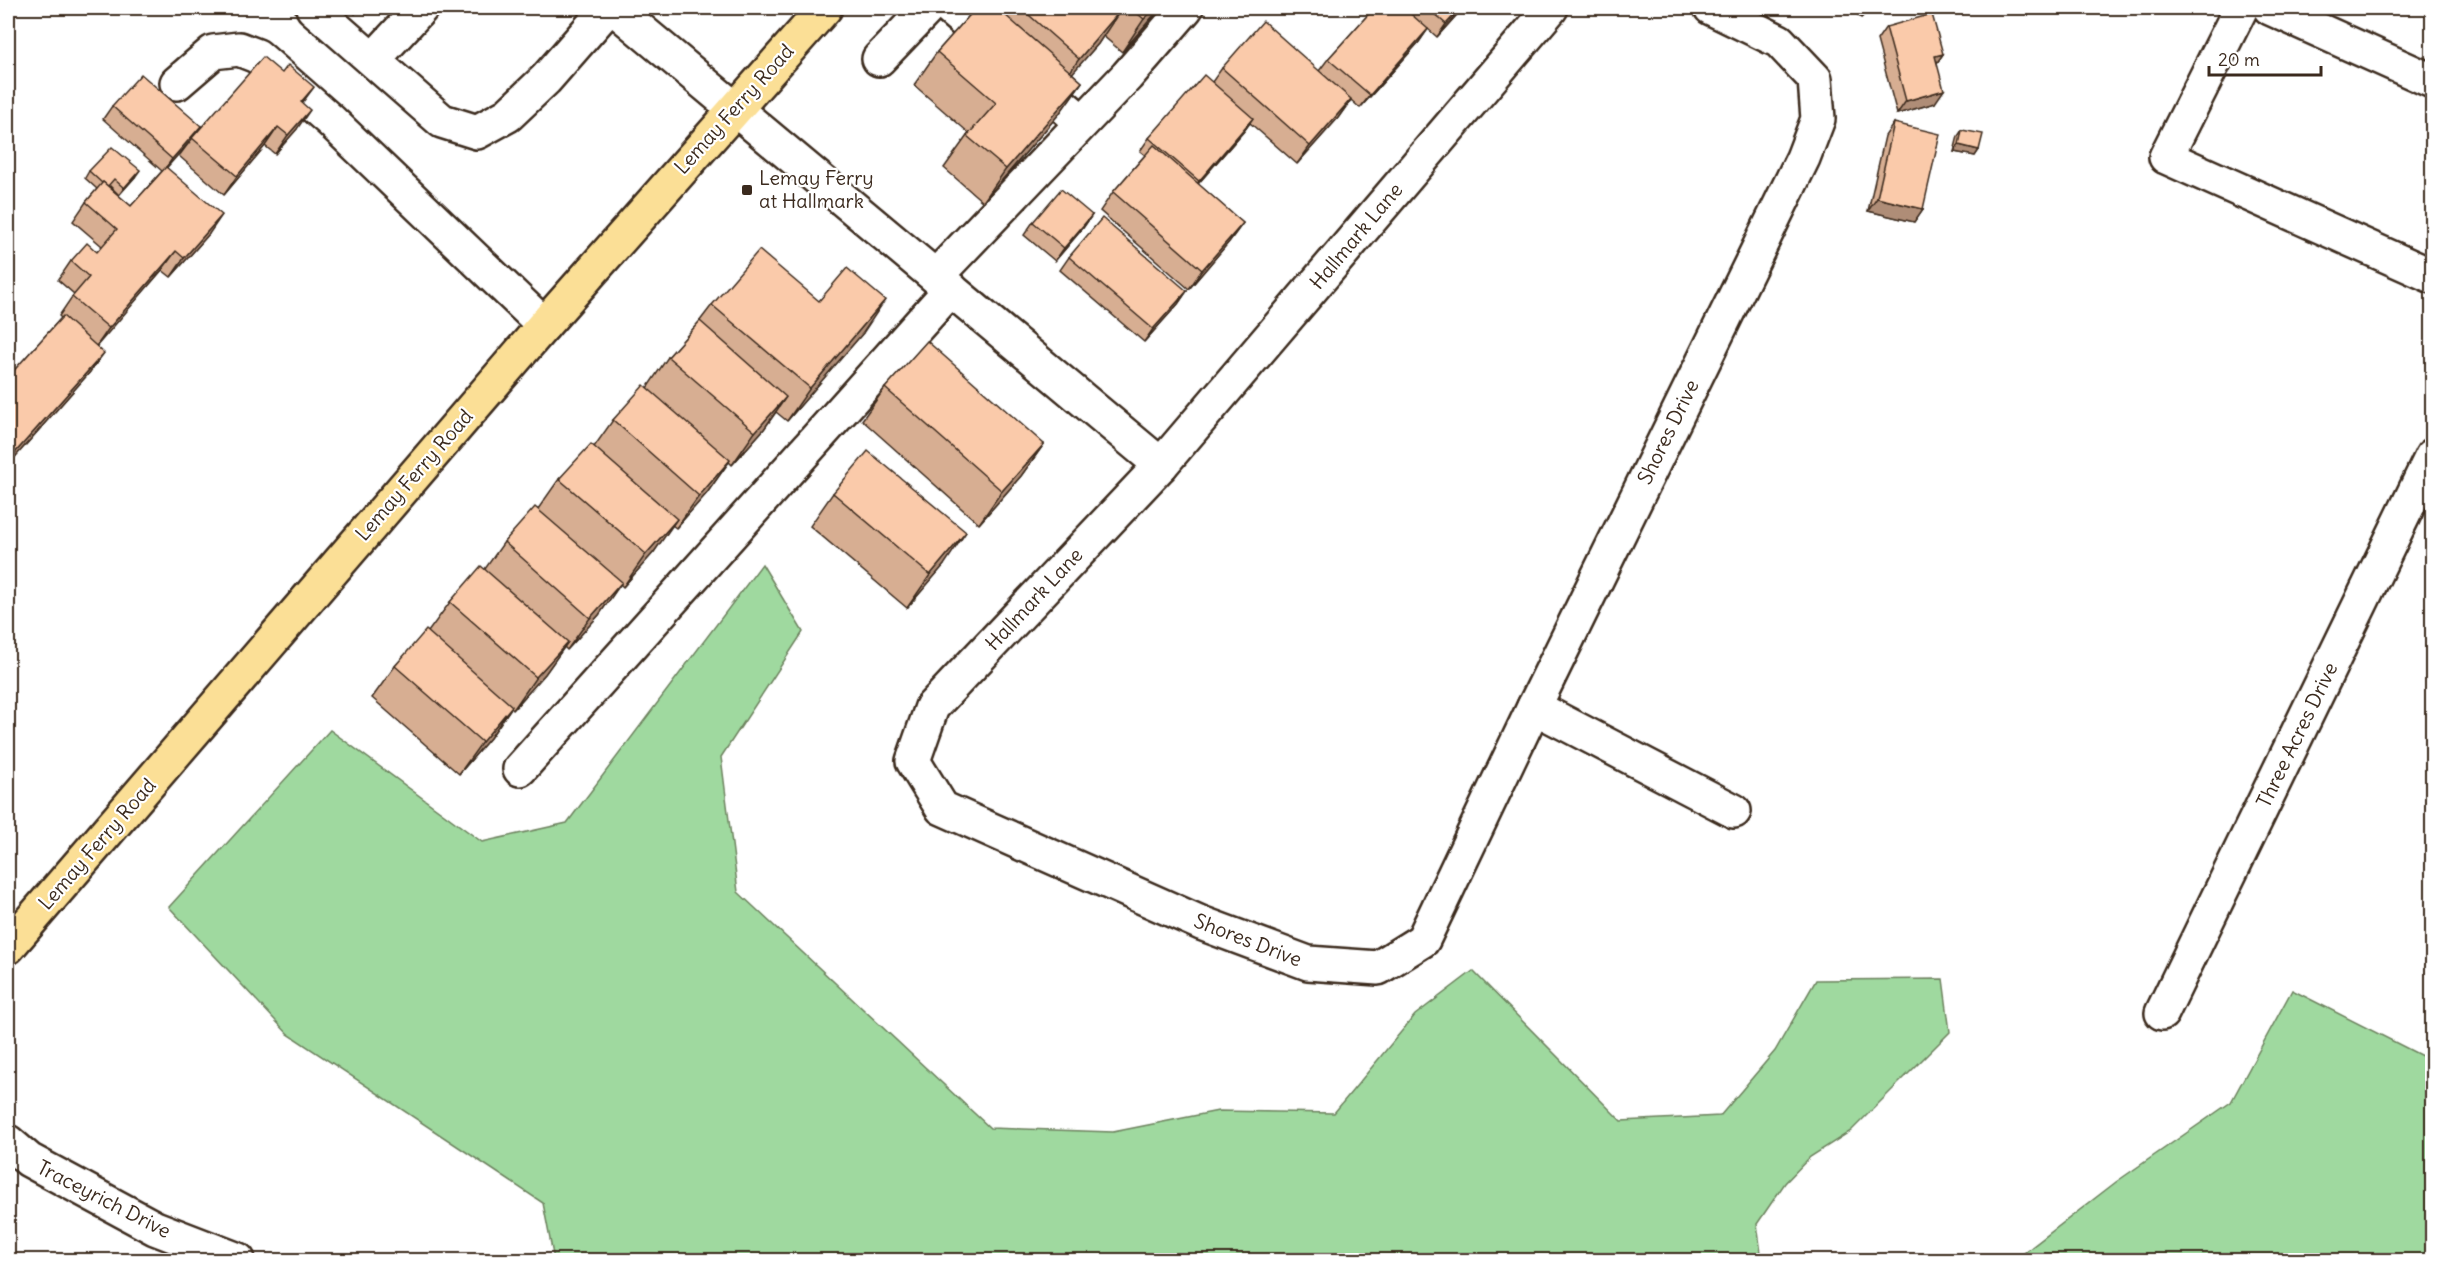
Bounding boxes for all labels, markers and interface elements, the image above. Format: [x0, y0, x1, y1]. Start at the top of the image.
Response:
street label: Lemay Ferry Road [669, 38, 799, 179]
scale bar [2209, 39, 2322, 77]
text: 20 m [2218, 48, 2260, 71]
place label: Lemay Ferry at Hallmark [759, 165, 874, 213]
street label: Hallmark Lane [1304, 177, 1407, 294]
marker: Lemay Ferry at Hallmark [740, 183, 754, 197]
street label: Shores Drive [1631, 375, 1704, 488]
street label: Lemay Ferry Road [350, 404, 478, 546]
street label: Hallmark Lane [980, 542, 1088, 655]
street label: Three Acres Drive [2251, 658, 2343, 811]
street label: Lemay Ferry Road [33, 773, 161, 915]
street label: Shores Drive [1191, 908, 1306, 972]
street label: Traceyrich Drive [33, 1154, 175, 1243]

